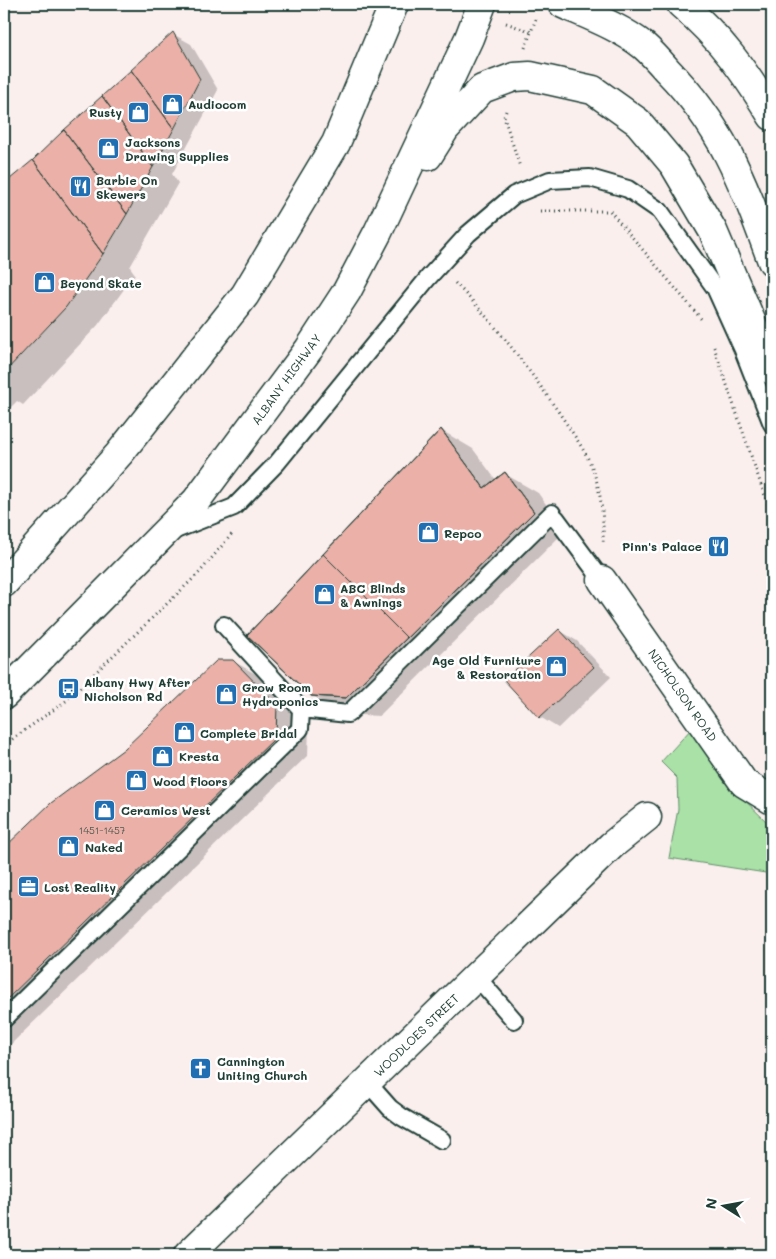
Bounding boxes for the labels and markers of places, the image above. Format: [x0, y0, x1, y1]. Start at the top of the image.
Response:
shop icon: Audiocom [160, 92, 184, 116]
place label: Audiocom [188, 96, 246, 112]
shop icon: Rusty [126, 100, 150, 124]
place label: Rusty [89, 104, 122, 120]
place label: Jacksons Drawing Supplies [125, 134, 229, 164]
shop icon: Jacksons Drawing Supplies [97, 137, 121, 161]
place label: Barbie On Skewers [96, 172, 158, 202]
restaurant icon: Barbie On Skewers [68, 175, 92, 199]
shop icon: Beyond Skate [32, 271, 56, 295]
place label: Beyond Skate [60, 275, 142, 291]
shop icon: Repco [416, 521, 440, 545]
place label: Repco [444, 525, 481, 541]
restaurant icon: Pinn's Palace [706, 534, 730, 558]
place label: Pinn's Palace [622, 538, 702, 554]
place label: ABC Blinds & Awnings [340, 580, 406, 610]
shop icon: ABC Blinds & Awnings [312, 583, 336, 607]
place label: Age Old Furniture & Restoration [432, 652, 541, 682]
shop icon: Age Old Furniture & Restoration [545, 655, 569, 679]
place label: Albany Hwy After Nicholson Rd [84, 674, 190, 704]
bus stop icon: Albany Hwy After Nicholson Rd [56, 677, 80, 701]
place label: Grow Room Hydroponics [242, 679, 318, 709]
shop icon: Grow Room Hydroponics [214, 682, 238, 706]
shop icon: Complete Bridal [172, 721, 196, 745]
place label: Complete Bridal [200, 725, 297, 741]
shop icon: Kresta [151, 744, 175, 768]
place label: Kresta [179, 748, 219, 764]
shop icon: Wood Floors [125, 769, 149, 793]
place label: Wood Floors [153, 773, 228, 789]
shop icon: Ceramics West [93, 798, 117, 822]
place label: Ceramics West [121, 802, 211, 818]
shop icon: Naked [57, 835, 81, 859]
place label: Naked [85, 839, 123, 855]
office icon: Lost Reality [16, 875, 40, 899]
place label: Lost Reality [44, 879, 116, 895]
place label: Cannington Uniting Church [217, 1053, 307, 1083]
church icon: Cannington Uniting Church [189, 1056, 213, 1080]

